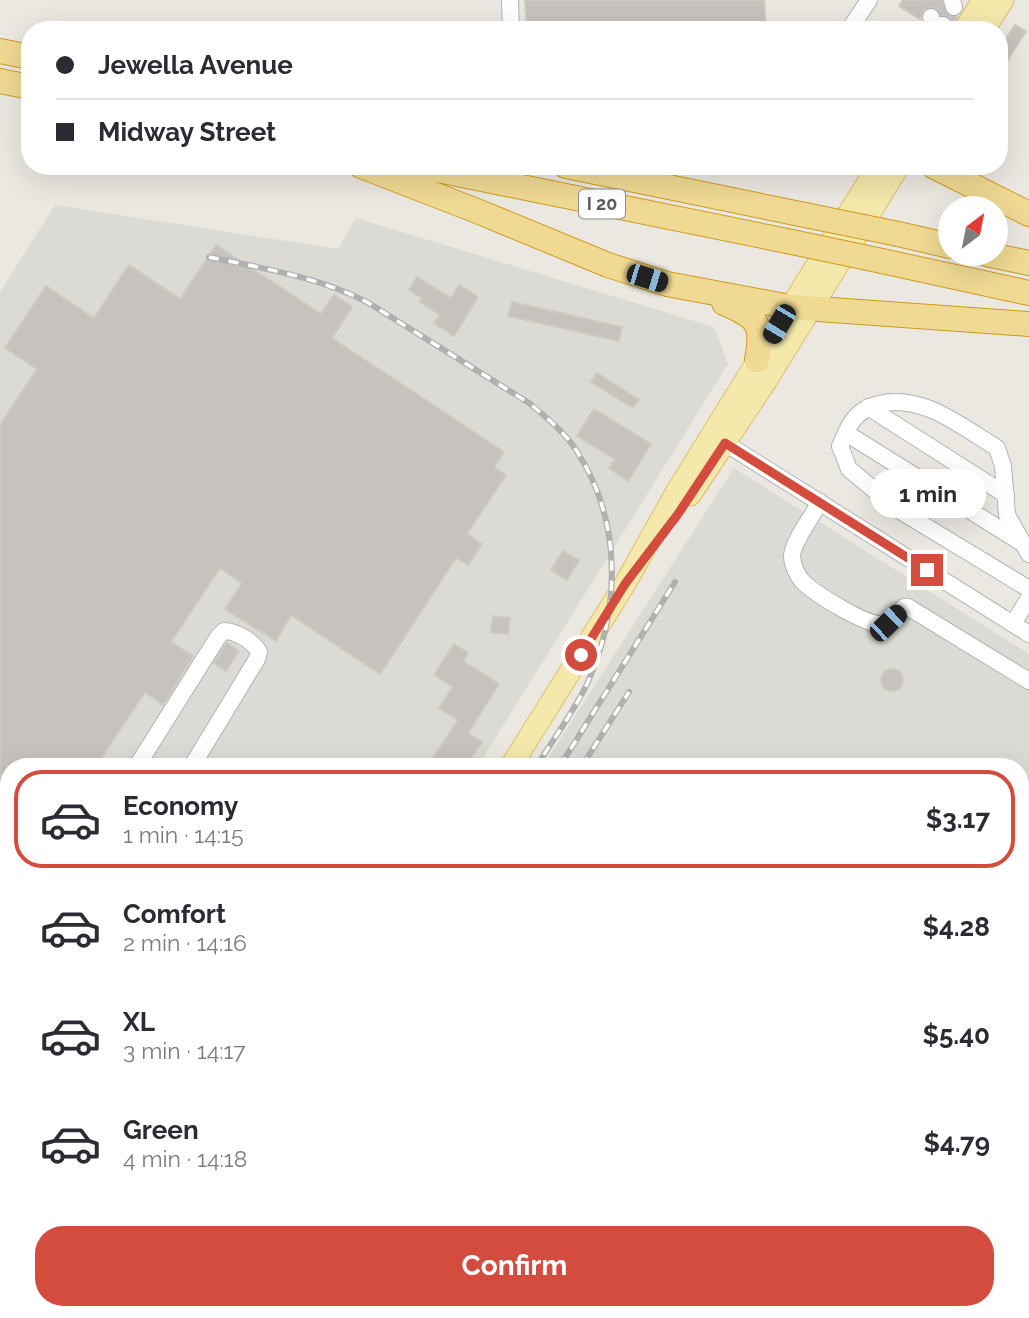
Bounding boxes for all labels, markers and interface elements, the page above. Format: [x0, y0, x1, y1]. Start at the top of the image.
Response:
text: Jewella Avenue [98, 50, 293, 80]
text: Midway Street [98, 117, 276, 147]
road number: I 20 [579, 190, 625, 218]
north arrow [938, 196, 1008, 266]
map controls [938, 196, 1008, 266]
car [624, 262, 671, 294]
car [760, 301, 799, 347]
callout: 1 min [869, 468, 985, 518]
text: 1 min [899, 480, 957, 507]
route end [911, 554, 943, 586]
car [866, 601, 911, 645]
route start [565, 639, 597, 671]
icon: car [39, 788, 102, 851]
text: Economy [123, 791, 238, 821]
text: $3.17 [926, 804, 990, 834]
text: 1 min · 14:15 [123, 821, 243, 848]
icon: car [39, 896, 102, 959]
text: Comfort [123, 899, 226, 929]
text: $4.28 [922, 912, 990, 942]
text: 2 min · 14:16 [123, 929, 247, 956]
icon: car [39, 1004, 102, 1067]
text: XL [123, 1007, 155, 1037]
text: $5.40 [922, 1020, 990, 1050]
text: 3 min · 14:17 [123, 1037, 246, 1064]
icon: car [39, 1112, 102, 1175]
text: Green [123, 1115, 199, 1145]
text: $4.79 [923, 1128, 990, 1158]
text: 4 min · 14:18 [123, 1145, 247, 1172]
button: Confirm [35, 1226, 994, 1306]

